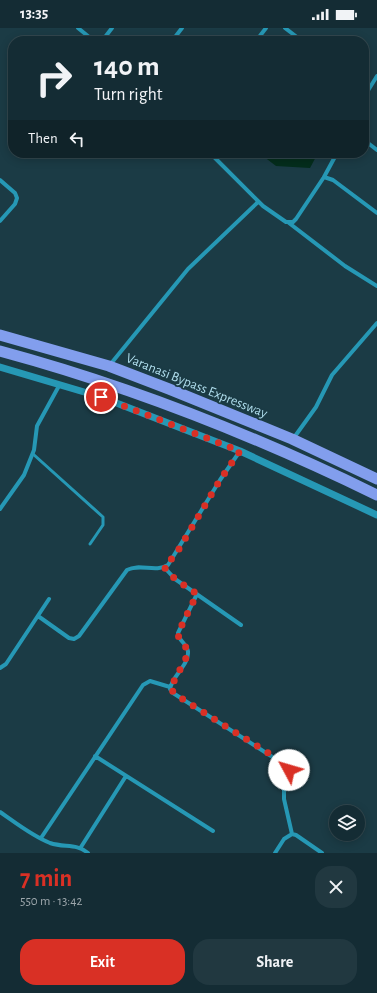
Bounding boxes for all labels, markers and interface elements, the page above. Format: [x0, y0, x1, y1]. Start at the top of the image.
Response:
text: 13:35 [20, 6, 48, 21]
icon: right [28, 52, 80, 104]
text: 140 m [94, 53, 160, 81]
text: Turn right [94, 86, 163, 104]
icon: left [66, 128, 88, 150]
text: Then [28, 131, 58, 146]
street label: Varanasi Bypass Expressway [124, 351, 269, 421]
pin [84, 380, 118, 414]
icon: arrive [90, 386, 112, 408]
position arrow [268, 749, 310, 791]
map controls [329, 805, 365, 841]
button: layers [329, 805, 365, 841]
button: close [315, 866, 357, 908]
text: 7 min [20, 867, 72, 891]
text: 550 m · 13:42 [20, 895, 83, 908]
button: Exit [20, 939, 185, 985]
button: Share [193, 939, 357, 985]

